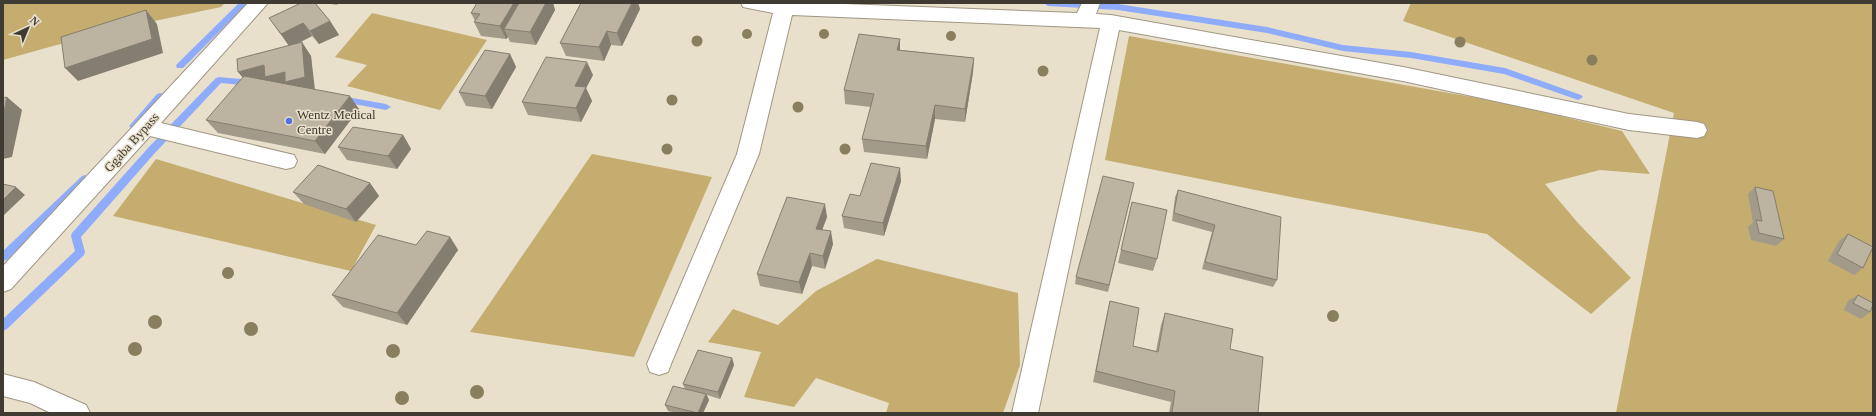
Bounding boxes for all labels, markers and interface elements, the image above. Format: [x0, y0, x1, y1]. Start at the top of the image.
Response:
north arrow [8, 8, 48, 48]
text: N [28, 14, 42, 28]
place label: Wentz Medical Centre [297, 107, 376, 137]
street label: Ggaba Bypass [101, 110, 162, 175]
marker: Wentz Medical Centre [284, 116, 294, 126]

